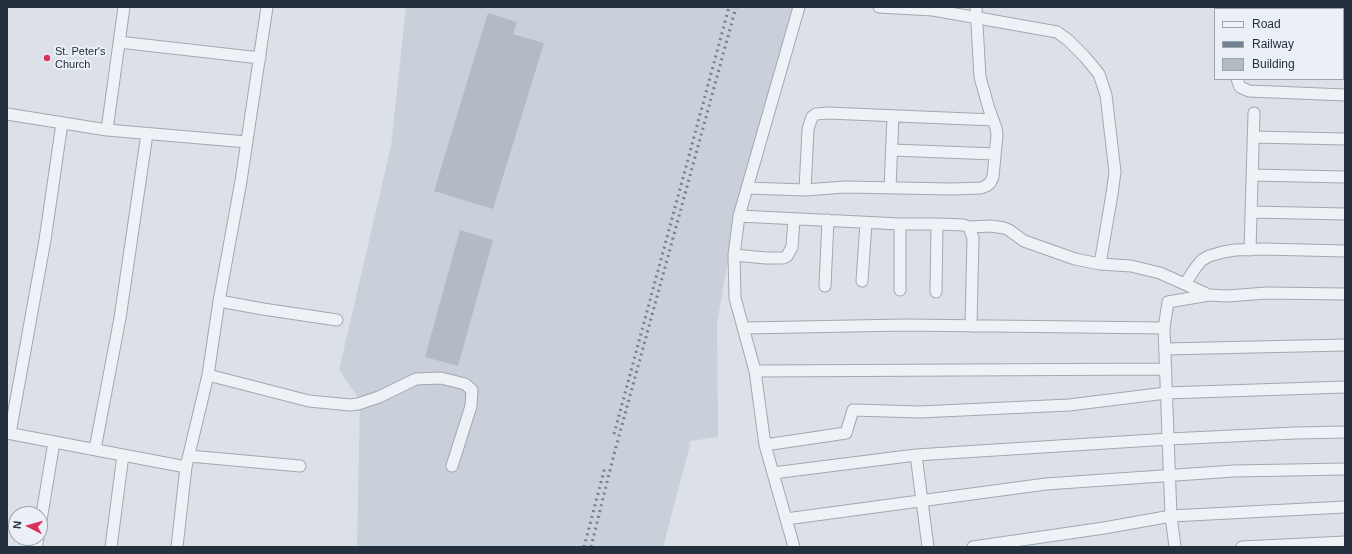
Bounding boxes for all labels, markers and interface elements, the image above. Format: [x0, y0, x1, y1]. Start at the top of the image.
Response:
legend [1214, 8, 1344, 80]
text: Road [1252, 17, 1281, 31]
text: Railway [1252, 37, 1294, 51]
place label: St. Peter's Church [55, 45, 105, 71]
marker: St. Peter's Church [42, 53, 52, 63]
text: Building [1252, 57, 1295, 71]
north arrow [8, 506, 48, 546]
text: N [11, 520, 23, 529]

